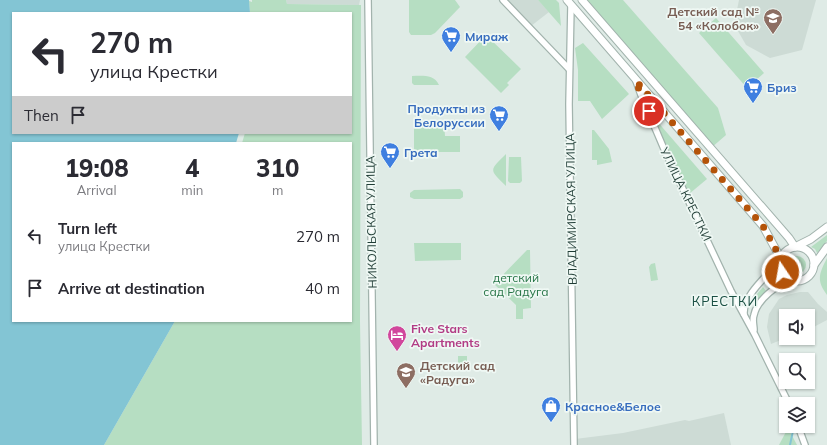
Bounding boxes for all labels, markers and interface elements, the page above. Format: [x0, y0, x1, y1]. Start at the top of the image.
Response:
place label: Детский сад № 54 «Колобок» [667, 4, 760, 33]
school or university icon: Детский сад № 54 «Колобок» [762, 7, 784, 35]
text: 270 m [90, 25, 173, 60]
supermarket icon: Мираж [440, 25, 462, 53]
icon: left [24, 28, 76, 80]
place label: Мираж [465, 29, 509, 44]
text: улица Крестки [90, 60, 218, 83]
supermarket icon: Бриз [742, 76, 764, 104]
place label: Бриз [767, 80, 797, 95]
pin [632, 94, 666, 128]
icon: arrive [638, 100, 660, 122]
place label: Продукты из Белоруссии [407, 101, 485, 130]
icon: arrive [67, 104, 89, 126]
supermarket icon: Продукты из Белоруссии [488, 104, 510, 132]
text: Then [24, 106, 59, 125]
street label: ВЛАДИМИРСКАЯ УЛИЦА [562, 133, 580, 285]
supermarket icon: Грета [379, 141, 401, 169]
street label: УЛИЦА КРЕСТКИ [656, 144, 715, 243]
place label: Грета [404, 145, 438, 160]
text: 19:08 [65, 153, 129, 183]
text: 4 [185, 153, 200, 183]
text: 310 [256, 153, 299, 183]
street label: НИКОЛЬСКАЯ УЛИЦА [362, 155, 380, 289]
text: Arrival [77, 182, 117, 198]
text: min [181, 182, 203, 198]
text: m [272, 182, 283, 198]
text: Turn left [58, 219, 117, 238]
icon: left [24, 225, 46, 247]
text: 270 m [296, 227, 340, 246]
text: улица Крестки [58, 238, 150, 254]
position arrow [761, 251, 803, 293]
park label: детский сад Радуга [483, 270, 549, 299]
icon: arrive [24, 277, 46, 299]
text: Arrive at destination [58, 279, 205, 298]
text: 40 m [305, 279, 340, 298]
district label: КРЕСТКИ [692, 293, 758, 309]
map controls [779, 309, 815, 433]
button: sound [779, 309, 815, 345]
place label: Five Stars Apartments [411, 321, 480, 350]
hotel icon: Five Stars Apartments [386, 324, 408, 352]
button: search [779, 353, 815, 389]
place label: Детский сад «Радуга» [420, 358, 495, 387]
school or university icon: Детский сад «Радуга» [395, 361, 417, 389]
shop icon: Красное&Белое [540, 395, 562, 423]
button: layers [779, 397, 815, 433]
place label: Красное&Белое [565, 399, 661, 414]

